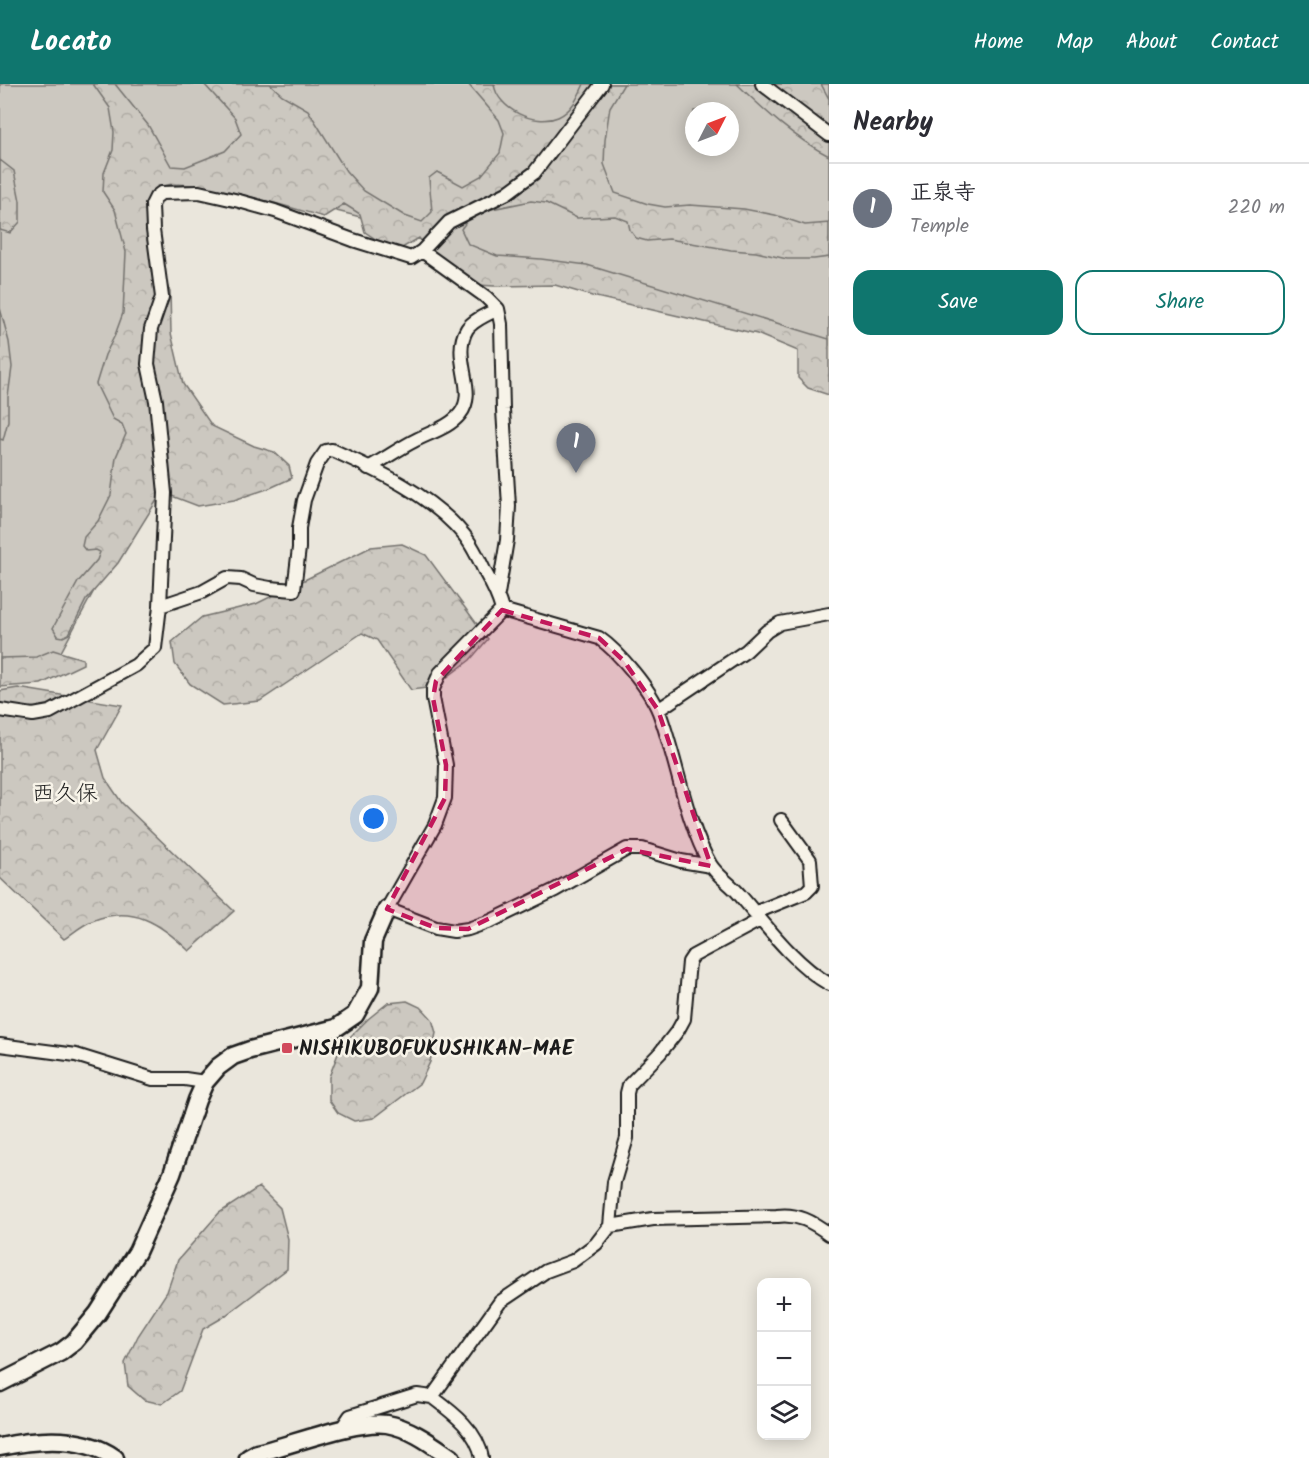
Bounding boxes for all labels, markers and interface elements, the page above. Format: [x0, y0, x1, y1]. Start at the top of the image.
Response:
text: Locato [30, 20, 111, 65]
text: Home [974, 26, 1023, 59]
text: Map [1056, 26, 1093, 59]
text: About [1126, 26, 1177, 59]
text: Contact [1210, 26, 1279, 59]
north arrow [685, 102, 739, 156]
text: Nearby [853, 102, 933, 144]
text: 正泉寺 [910, 176, 976, 211]
text: 1 [869, 192, 876, 224]
text: 220 m [1228, 192, 1285, 224]
text: Temple [910, 211, 969, 243]
button: Save [853, 270, 1063, 335]
button: Share [1075, 270, 1285, 335]
pin: 1 [556, 424, 596, 473]
district label: 西久保 [32, 777, 98, 812]
your location [359, 804, 388, 833]
place label: NISHIKUBOFUKUSHIKAN-MAE [299, 1033, 575, 1066]
marker: NISHIKUBOFUKUSHIKAN-MAE [280, 1041, 294, 1055]
map controls [757, 1278, 811, 1440]
button: + [757, 1278, 811, 1332]
button: − [757, 1332, 811, 1386]
button: layers [757, 1386, 811, 1440]

